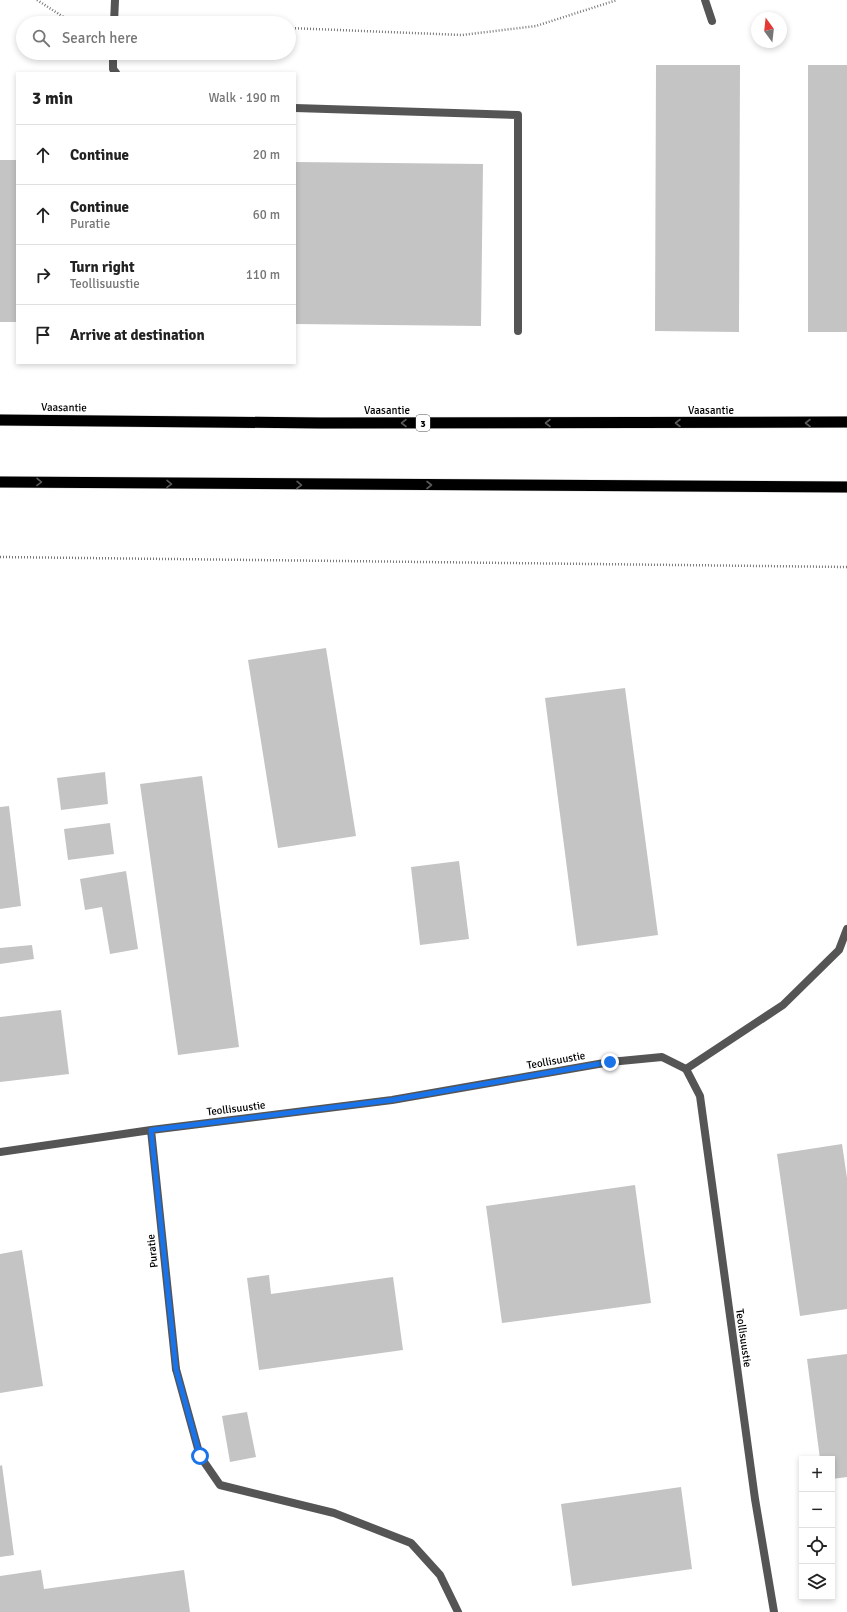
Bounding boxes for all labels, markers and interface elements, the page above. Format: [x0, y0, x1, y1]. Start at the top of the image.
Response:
north arrow [751, 12, 787, 48]
search box [16, 16, 296, 60]
icon: search [30, 27, 52, 49]
text: Search here [62, 29, 138, 47]
text: 3 min [32, 88, 73, 109]
text: Walk · 190 m [209, 90, 280, 106]
icon: ahead [32, 144, 54, 166]
text: Continue [70, 146, 129, 164]
text: 20 m [253, 147, 280, 163]
text: Continue [70, 198, 129, 216]
icon: ahead [32, 204, 54, 226]
text: 60 m [253, 207, 280, 223]
text: Puratie [70, 216, 110, 232]
text: Turn right [70, 258, 135, 276]
icon: right [32, 264, 54, 286]
text: 110 m [246, 267, 280, 283]
text: Teollisuustie [70, 276, 140, 292]
icon: arrive [32, 324, 54, 346]
text: Arrive at destination [70, 326, 205, 344]
street label: Vaasantie [41, 401, 87, 414]
street label: Vaasantie [364, 404, 410, 417]
street label: Vaasantie [688, 404, 734, 417]
road number: 3 [416, 415, 430, 431]
one-way arrow [401, 419, 407, 427]
one-way arrow [545, 419, 551, 427]
one-way arrow [675, 419, 681, 427]
one-way arrow [805, 419, 811, 427]
one-way arrow [36, 478, 42, 486]
one-way arrow [166, 479, 172, 488]
one-way arrow [296, 481, 302, 489]
one-way arrow [426, 481, 432, 489]
street label: Teollisuustie [526, 1049, 586, 1072]
route end [601, 1053, 619, 1071]
street label: Teollisuustie [206, 1098, 266, 1119]
street label: Puratie [144, 1233, 161, 1269]
street label: Teollisuustie [733, 1308, 754, 1368]
route start [191, 1447, 209, 1465]
map controls [799, 1456, 835, 1600]
button: + [799, 1456, 835, 1492]
button: − [799, 1492, 835, 1528]
button: locate [799, 1528, 835, 1564]
button: layers [799, 1564, 835, 1600]

